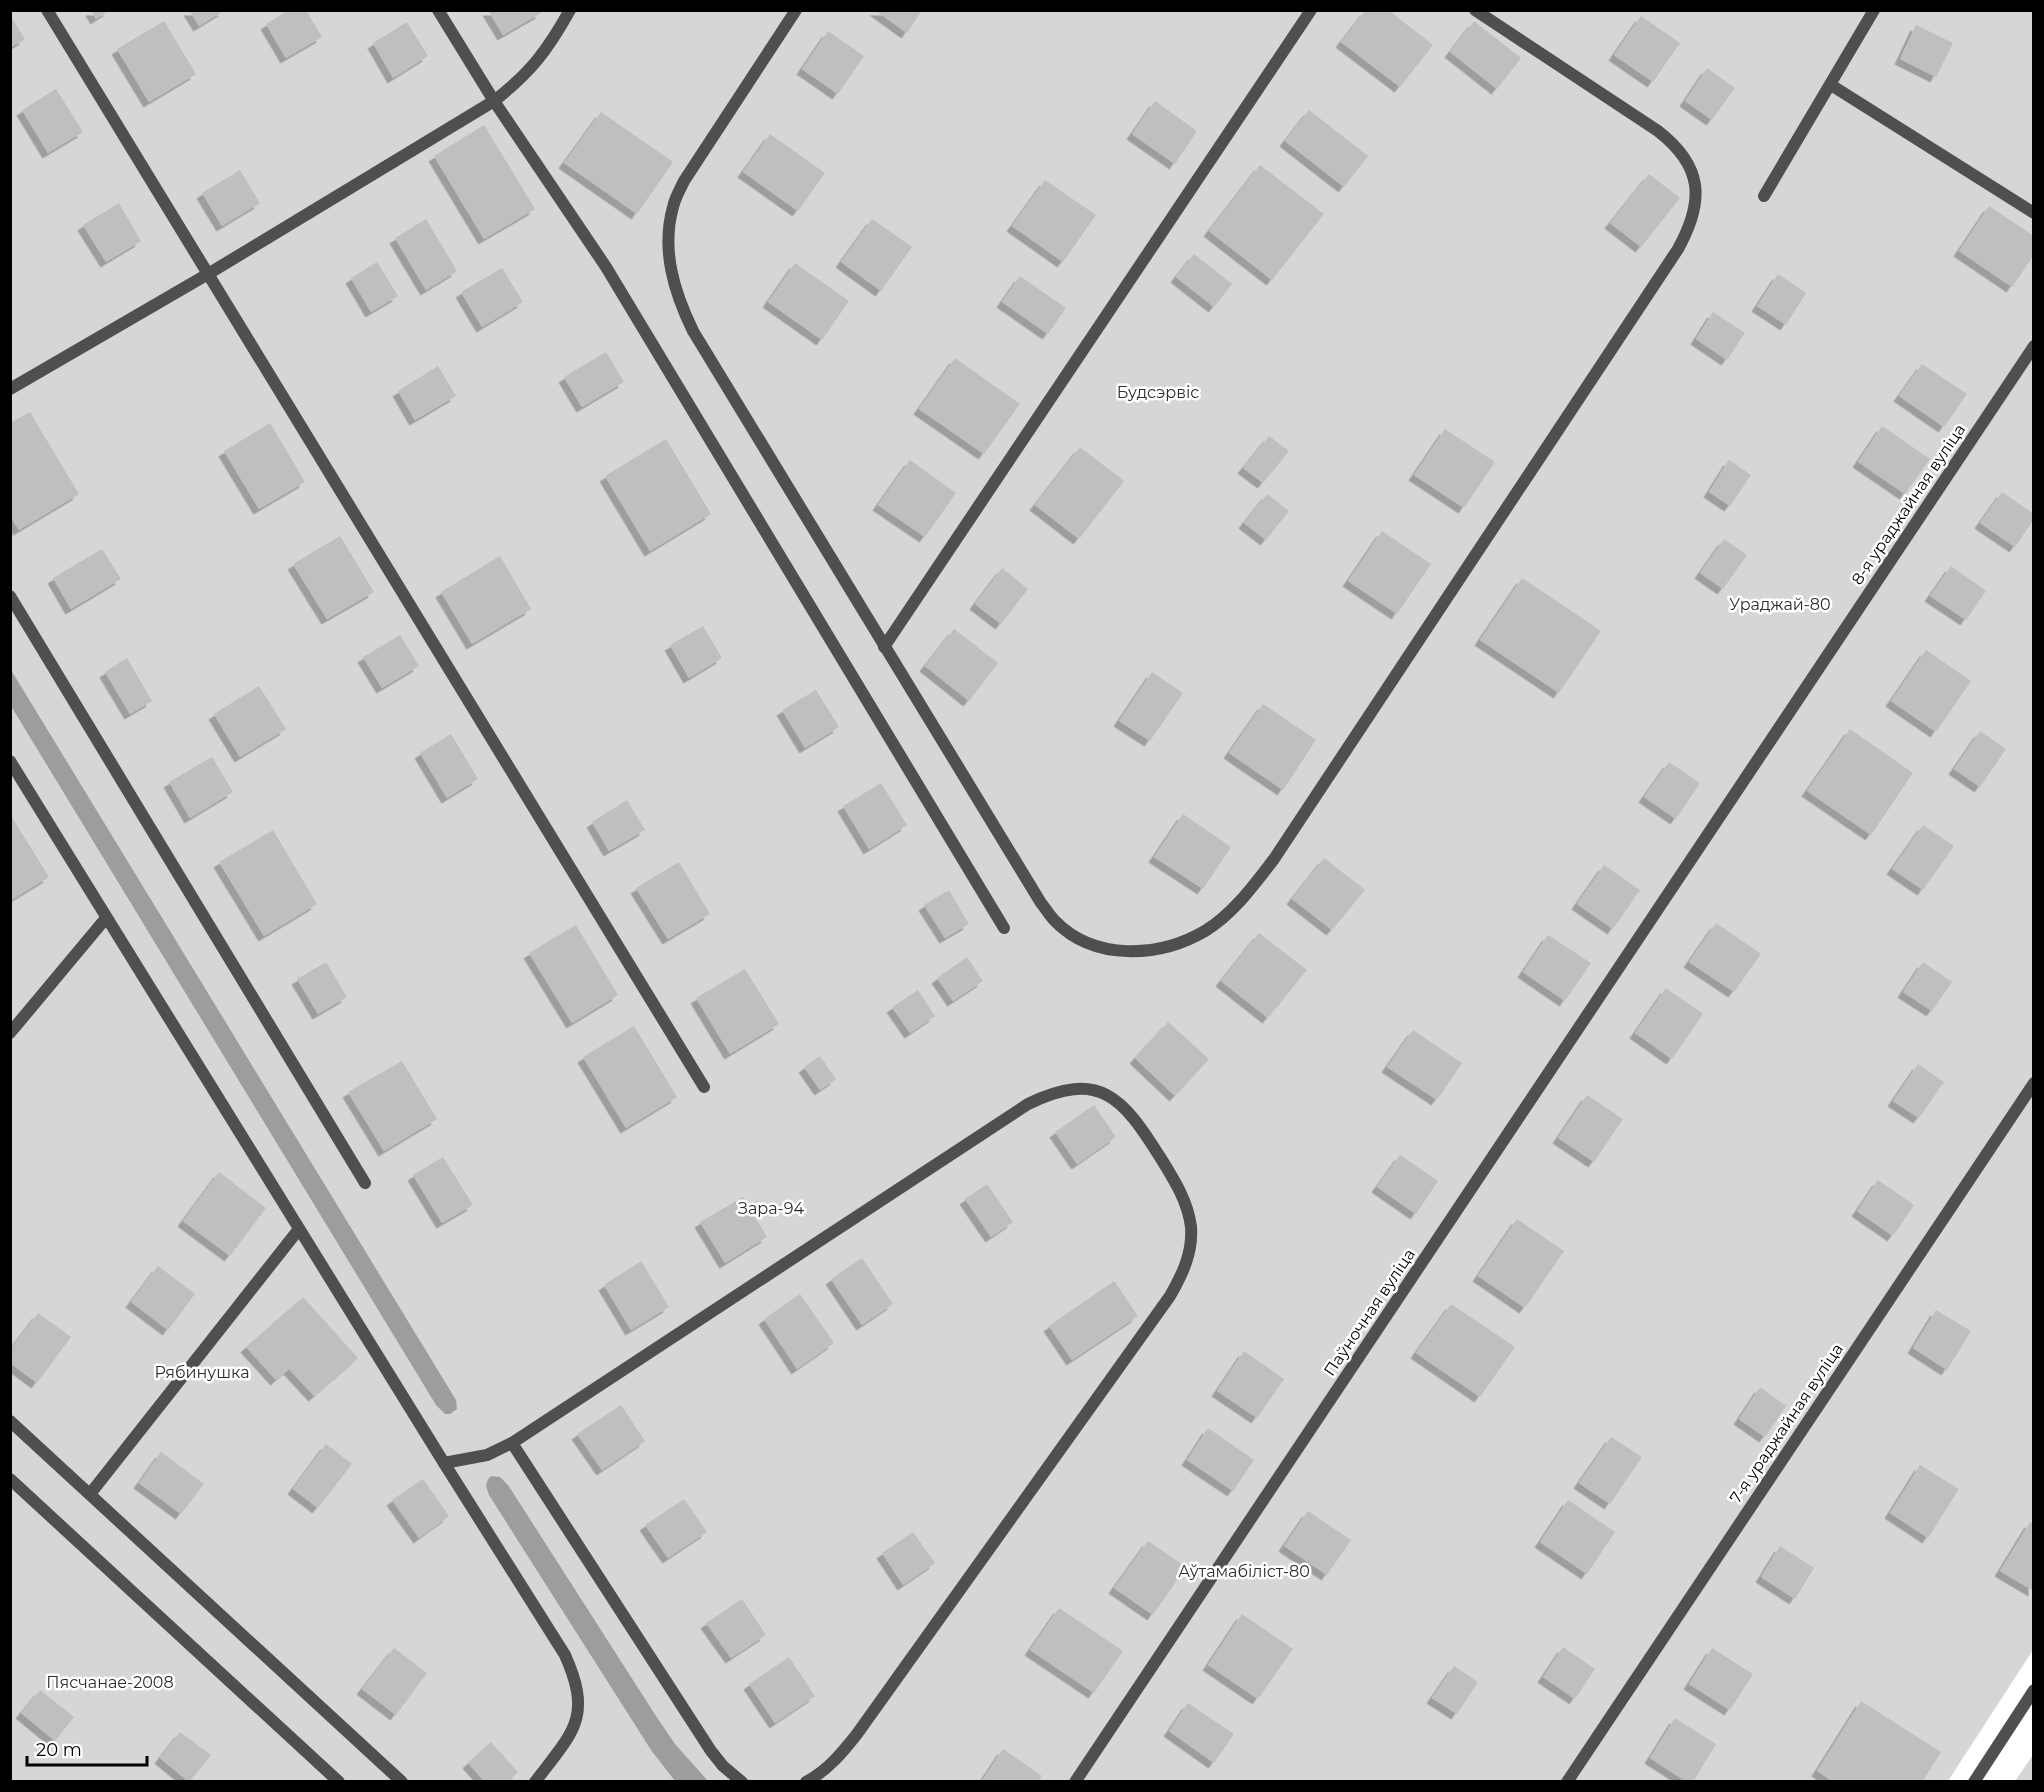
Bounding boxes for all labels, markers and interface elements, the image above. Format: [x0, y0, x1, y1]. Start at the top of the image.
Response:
park label: Будсэрвіс [1117, 383, 1199, 402]
street label: 8-я ураджайная вуліца [1847, 420, 1969, 588]
park label: Ураджай-80 [1729, 595, 1831, 614]
park label: Зара-94 [738, 1199, 804, 1218]
street label: Паўночная вуліца [1320, 1245, 1419, 1379]
street label: 7-я ураджайная вуліца [1726, 1340, 1847, 1507]
park label: Рябинушка [154, 1363, 250, 1382]
park label: Аўтамабіліст-80 [1178, 1562, 1310, 1581]
park label: Пясчанае-2008 [46, 1673, 174, 1692]
scale bar [27, 1729, 147, 1767]
text: 20 m [36, 1739, 82, 1761]

